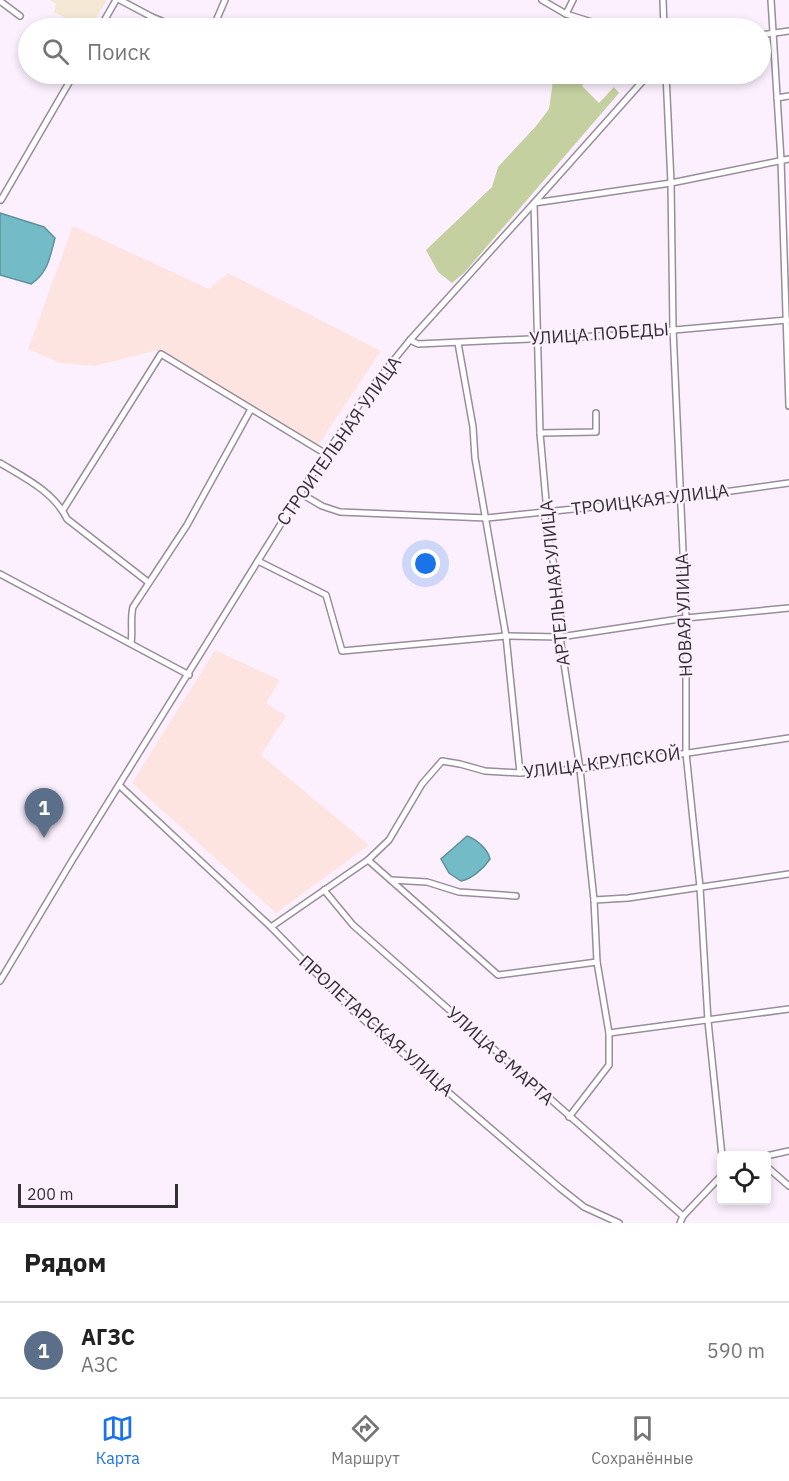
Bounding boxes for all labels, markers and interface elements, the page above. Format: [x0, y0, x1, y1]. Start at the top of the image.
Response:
search box [18, 18, 771, 84]
icon: search [39, 35, 72, 68]
text: Поиск [87, 37, 151, 66]
street label: УЛИЦА ПОБЕДЫ [528, 317, 669, 350]
street label: СТРОИТЕЛЬНАЯ УЛИЦА [271, 351, 406, 530]
street label: ТРОИЦКАЯ УЛИЦА [570, 478, 730, 521]
street label: АРТЕЛЬНАЯ УЛИЦА [534, 499, 575, 667]
your location [411, 549, 440, 578]
street label: НОВАЯ УЛИЦА [670, 552, 697, 677]
street label: УЛИЦА КРУПСКОЙ [522, 741, 682, 784]
pin: 1 [24, 788, 63, 838]
street label: ПРОЛЕТАРСКАЯ УЛИЦА [294, 950, 459, 1101]
street label: УЛИЦА 8 МАРТА [442, 1001, 559, 1110]
map controls [717, 1151, 771, 1205]
button: locate [717, 1151, 771, 1205]
scale bar [18, 1181, 178, 1208]
text: 200 m [27, 1184, 74, 1204]
text: Рядом [24, 1245, 106, 1279]
text: АГЗС [81, 1322, 135, 1351]
text: 1 [38, 1337, 50, 1364]
text: 590 m [707, 1337, 765, 1364]
text: АЗС [81, 1351, 118, 1378]
tab: Карта [96, 1412, 140, 1468]
tab: Маршрут [331, 1412, 400, 1468]
tab: Сохранённые [591, 1412, 693, 1468]

